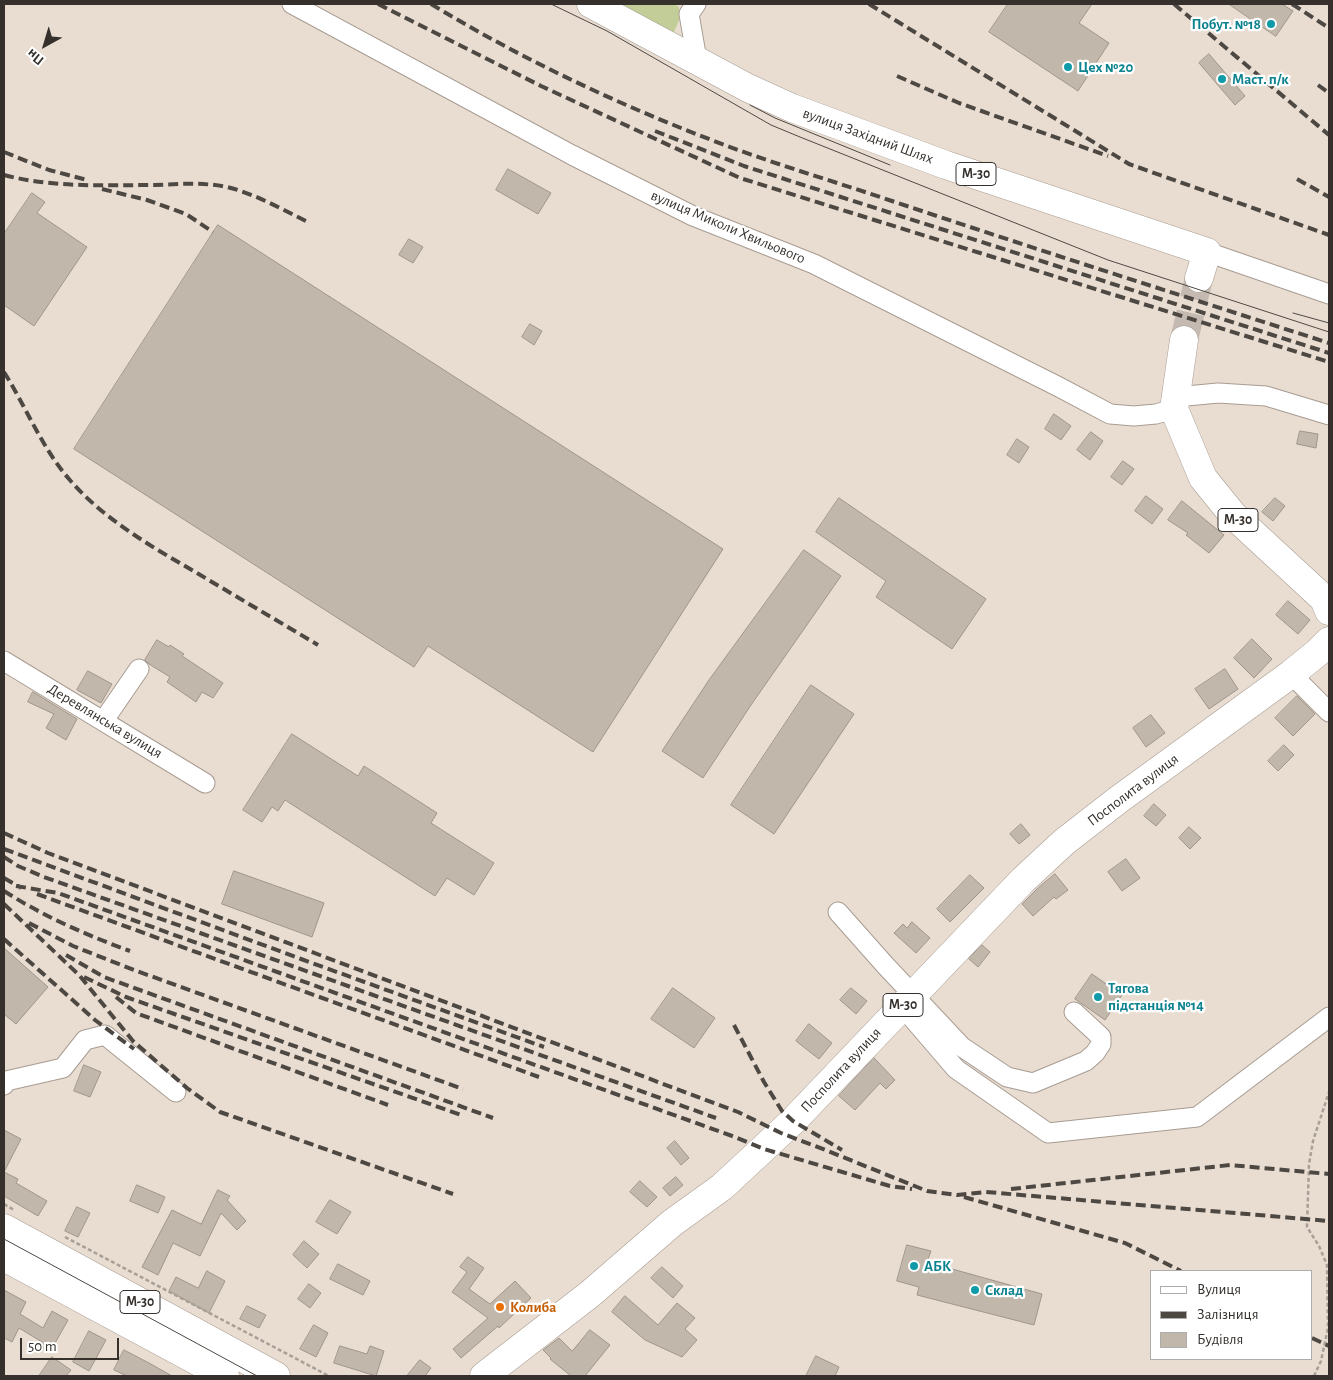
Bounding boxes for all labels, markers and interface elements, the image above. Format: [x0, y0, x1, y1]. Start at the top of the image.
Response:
place label: Побут. №18 [1192, 15, 1261, 33]
marker: Побут. №18 [1265, 18, 1277, 30]
north arrow [20, 20, 70, 70]
text: Пн [25, 46, 47, 67]
place label: Цех №20 [1078, 58, 1133, 76]
marker: Цех №20 [1062, 61, 1074, 73]
place label: Маст. п/к [1232, 70, 1289, 88]
marker: Маст. п/к [1216, 73, 1228, 85]
street label: вулиця Західний Шлях [800, 104, 936, 168]
road number: М-30 [956, 162, 996, 185]
street label: вулиця Миколи Хвильового [648, 186, 808, 268]
road number: М-30 [1218, 508, 1258, 532]
street label: Деревлянська вулиця [44, 680, 166, 762]
street label: Посполита вулиця [1084, 750, 1182, 830]
place label: Тягова пiдстанцiя №14 [1108, 979, 1204, 1014]
marker: Тягова пiдстанцiя №14 [1092, 991, 1104, 1003]
road number: М-30 [883, 994, 923, 1016]
street label: Посполита вулиця [797, 1024, 885, 1116]
place label: АБК [924, 1257, 951, 1275]
marker: АБК [908, 1260, 920, 1272]
legend [1150, 1270, 1313, 1360]
place label: Склад [985, 1281, 1023, 1299]
text: Вулиця [1197, 1282, 1241, 1297]
marker: Склад [969, 1284, 981, 1296]
road number: М-30 [120, 1290, 160, 1314]
place label: Колиба [510, 1298, 556, 1316]
marker: Колиба [494, 1301, 506, 1313]
text: Залізниця [1197, 1307, 1258, 1322]
scale bar [22, 1328, 121, 1360]
text: Будівля [1197, 1332, 1243, 1347]
text: 50 m [28, 1339, 57, 1354]

